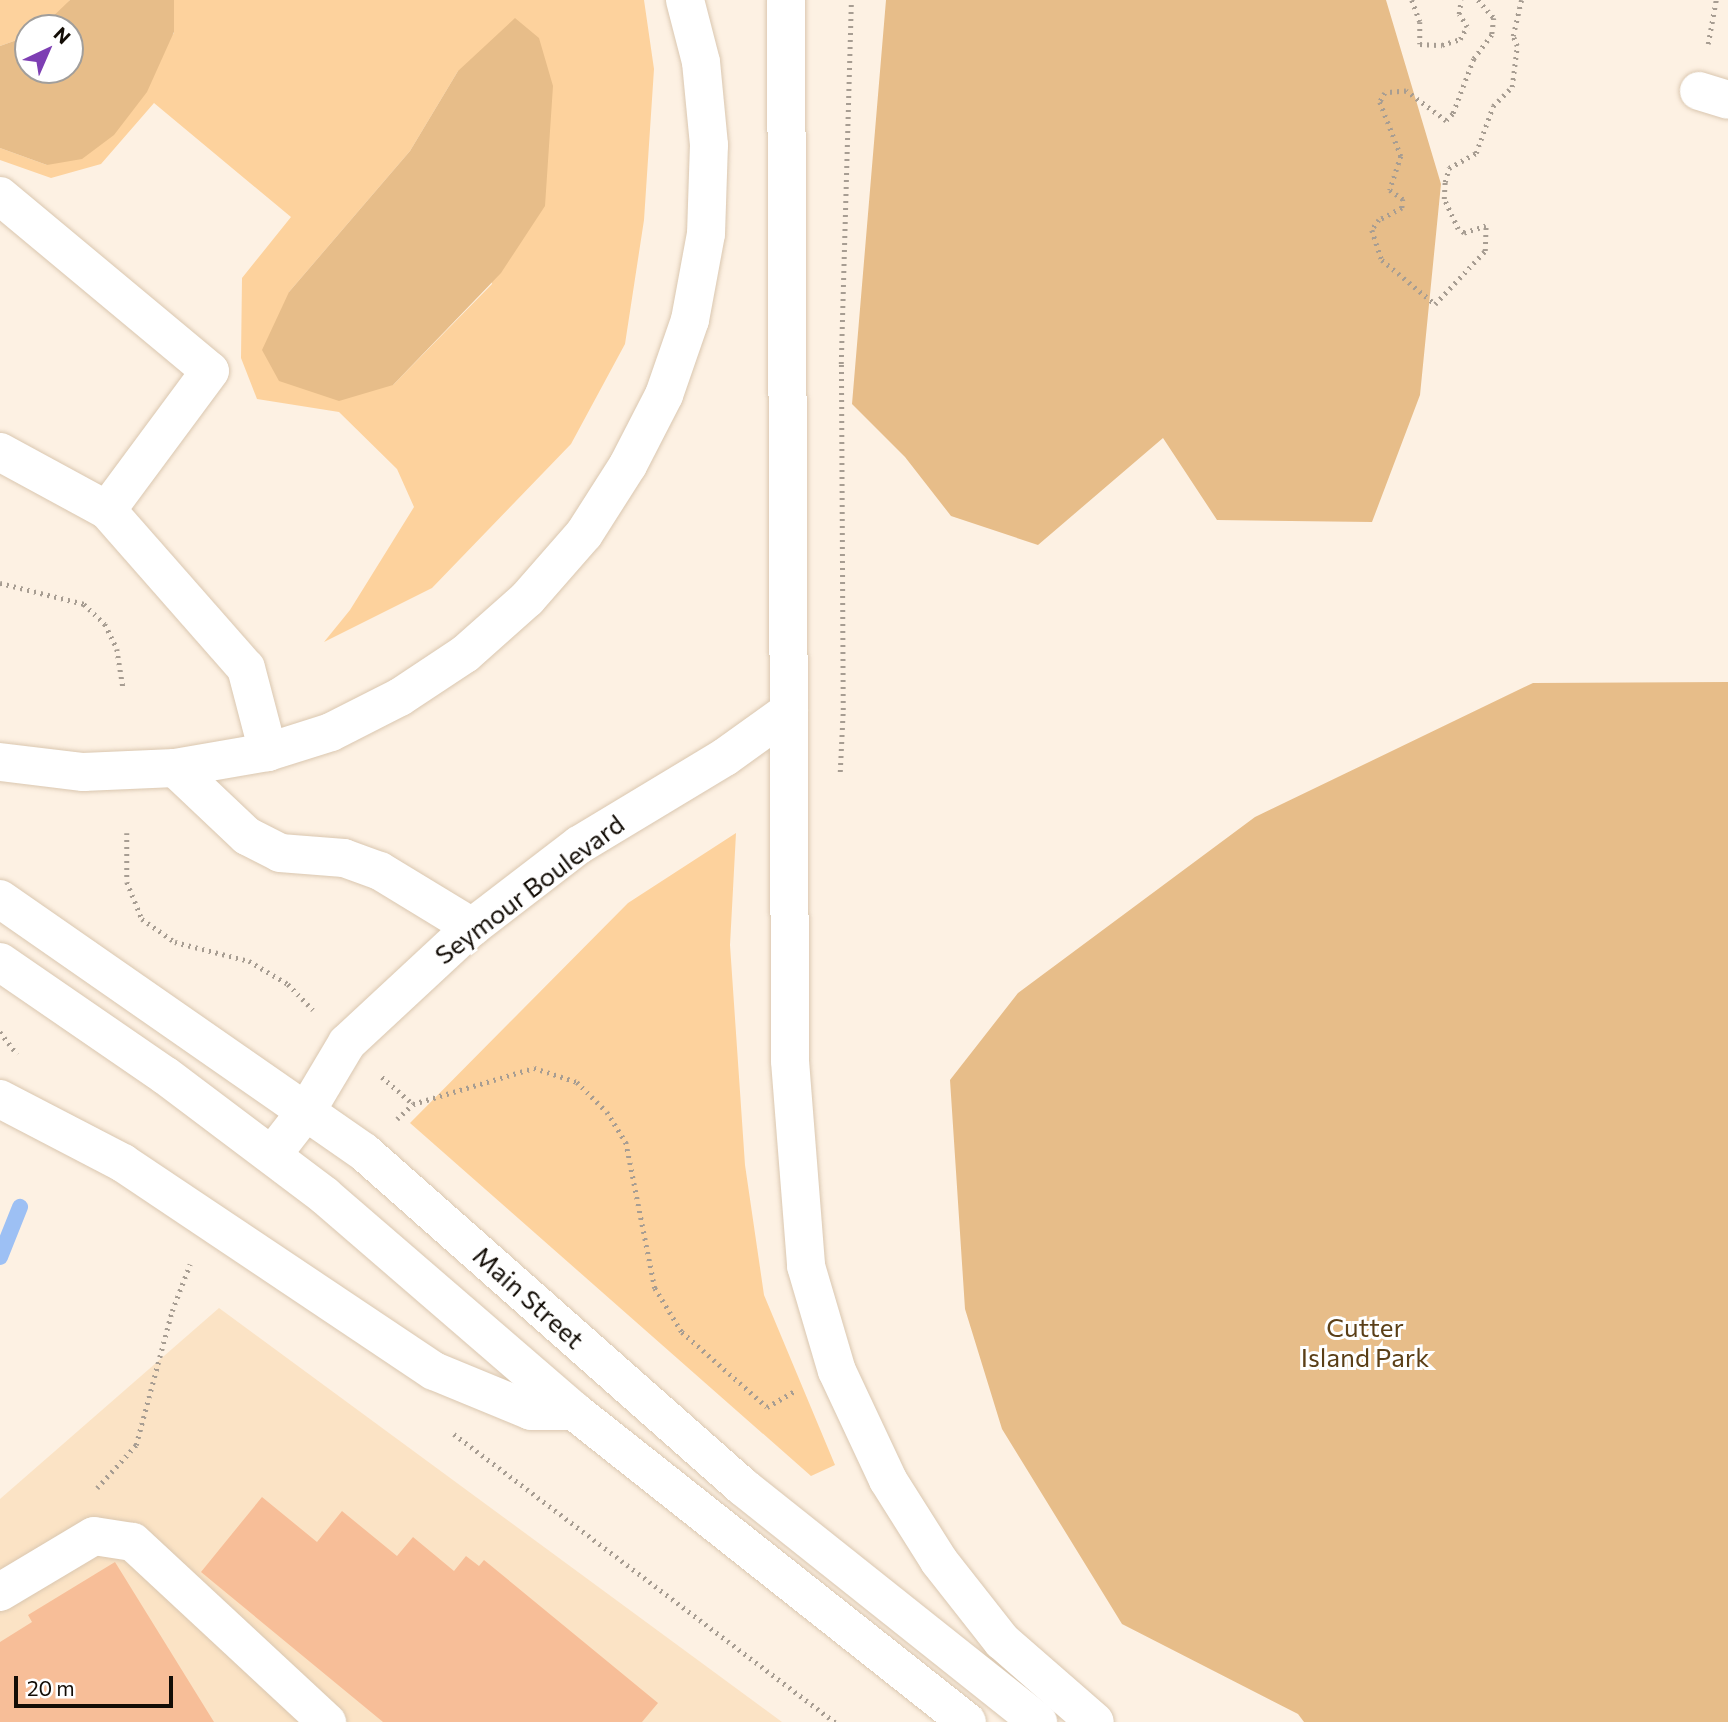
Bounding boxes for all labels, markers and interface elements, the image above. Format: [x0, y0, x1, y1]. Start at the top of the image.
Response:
north arrow [14, 14, 84, 84]
text: N [49, 22, 76, 48]
street label: Seymour Boulevard [428, 808, 630, 970]
street label: Main Street [467, 1239, 591, 1355]
park label: Cutter Island Park [1301, 1311, 1429, 1372]
scale bar [18, 1662, 177, 1706]
text: 20 m [27, 1675, 75, 1700]

